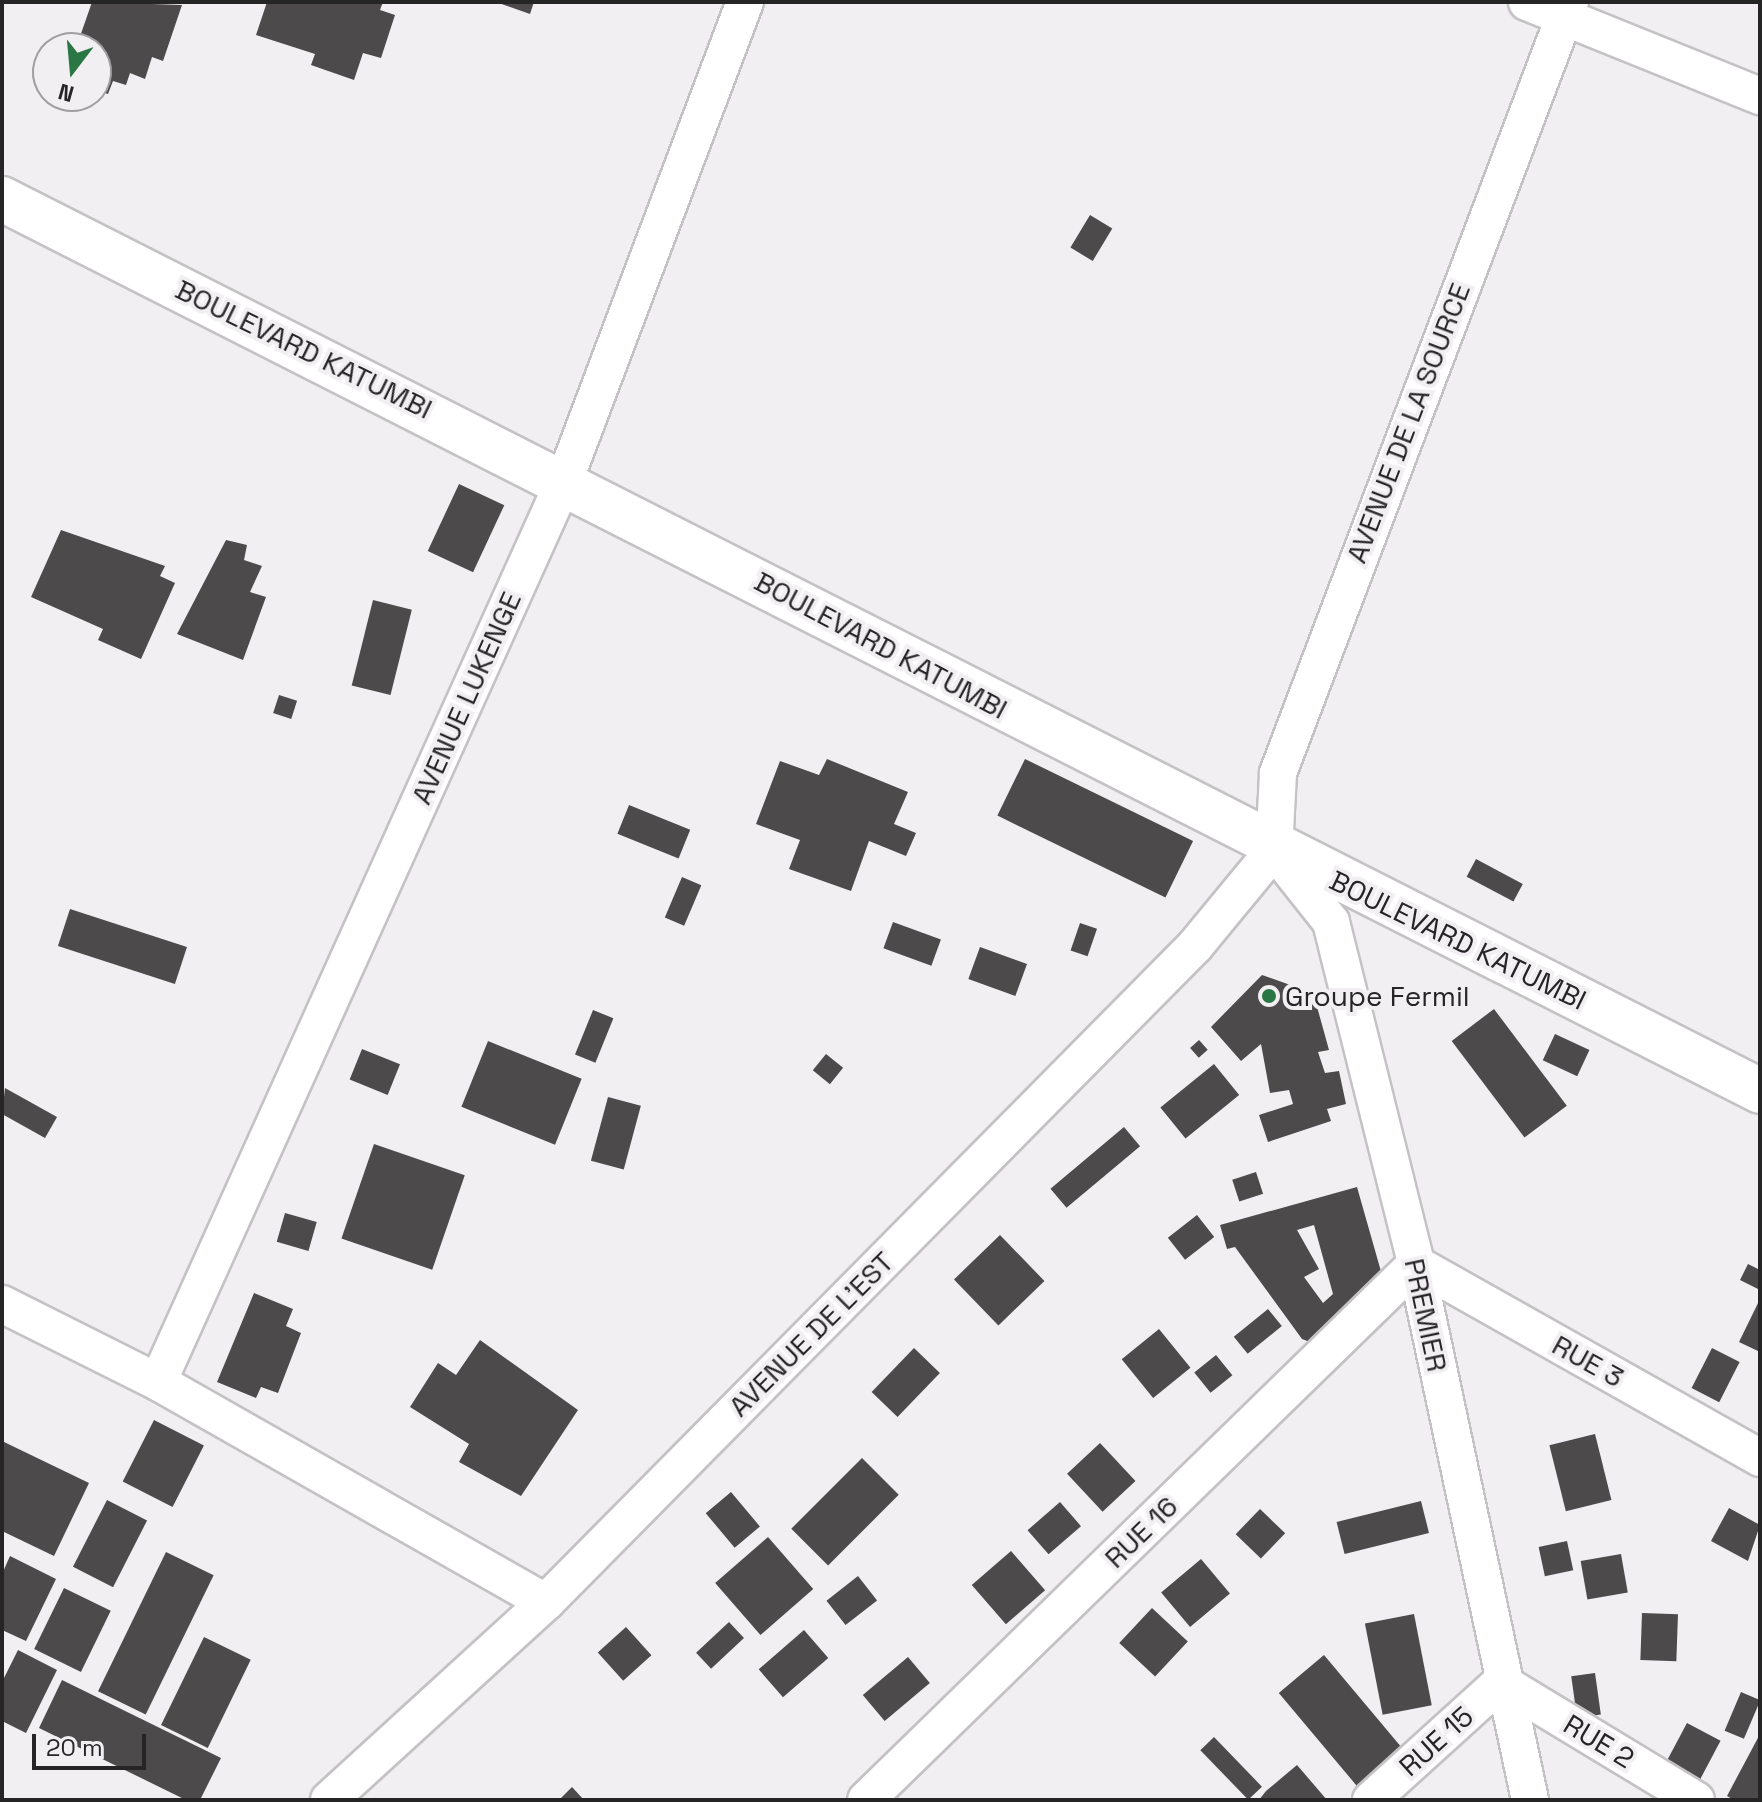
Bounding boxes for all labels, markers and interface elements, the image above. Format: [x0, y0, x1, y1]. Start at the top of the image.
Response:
north arrow [32, 32, 112, 112]
text: N [55, 78, 77, 109]
street label: BOULEVARD KATUMBI [170, 272, 438, 426]
street label: AVENUE DE LA SOURCE [1339, 278, 1477, 568]
street label: BOULEVARD KATUMBI [749, 564, 1013, 726]
street label: AVENUE LUKENGE [404, 587, 528, 809]
street label: BOULEVARD KATUMBI [1324, 863, 1592, 1017]
place label: Groupe Fermil [1285, 979, 1470, 1013]
marker: Groupe Fermil [1260, 987, 1278, 1005]
street label: AVENUE DE L'EST [722, 1245, 900, 1423]
street label: PREMIER [1398, 1255, 1454, 1375]
street label: RUE 3 [1547, 1328, 1629, 1394]
street label: RUE 16 [1098, 1489, 1184, 1575]
street label: RUE 15 [1392, 1699, 1480, 1783]
street label: RUE 2 [1558, 1707, 1640, 1775]
scale bar [36, 1718, 150, 1768]
text: 20 m [46, 1732, 103, 1763]

